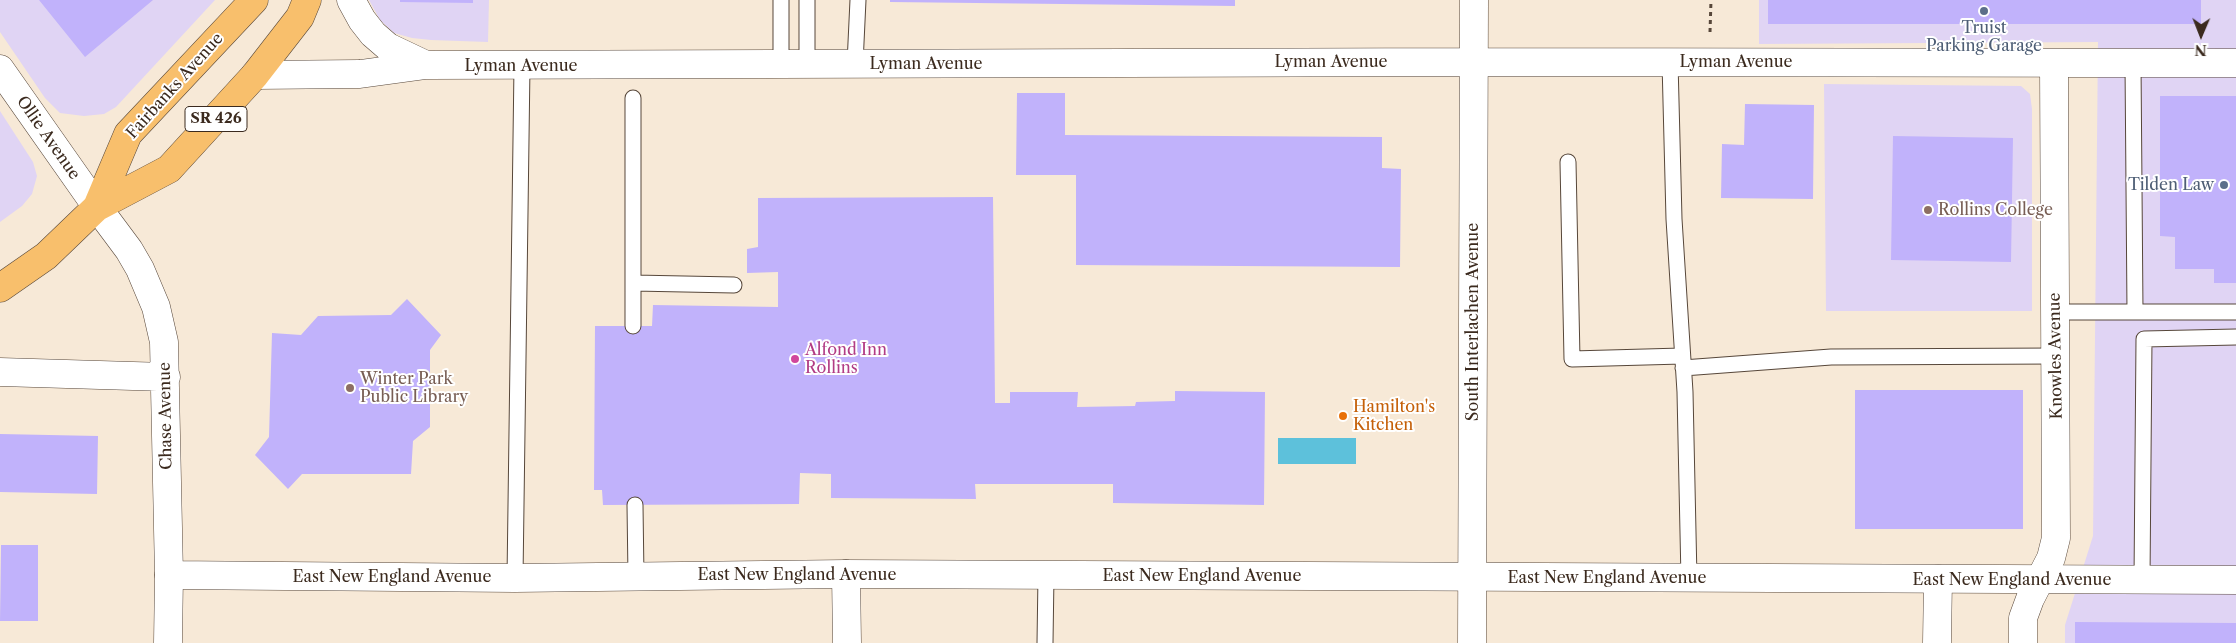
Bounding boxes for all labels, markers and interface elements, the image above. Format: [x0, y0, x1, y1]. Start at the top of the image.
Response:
marker: Truist Parking Garage [1978, 5, 1990, 17]
north arrow [2176, 10, 2226, 60]
place label: Truist Parking Garage [1926, 18, 2042, 56]
street label: Fairbanks Avenue [123, 29, 227, 143]
text: N [2195, 41, 2207, 59]
street label: Lyman Avenue [1274, 52, 1388, 72]
street label: Lyman Avenue [1679, 52, 1793, 72]
street label: Lyman Avenue [869, 54, 983, 74]
street label: Lyman Avenue [464, 56, 578, 76]
street label: Ollie Avenue [12, 93, 84, 183]
road number: SR 426 [185, 106, 247, 132]
place label: Tilden Law [2128, 175, 2214, 195]
marker: Tilden Law [2218, 179, 2230, 191]
place label: Rollins College [1938, 200, 2053, 220]
marker: Rollins College [1922, 204, 1934, 216]
street label: South Interlachen Avenue [1463, 223, 1483, 421]
street label: Knowles Avenue [2045, 292, 2067, 420]
place label: Alfond Inn Rollins [805, 340, 887, 378]
marker: Alfond Inn Rollins [789, 353, 801, 365]
street label: Chase Avenue [155, 362, 177, 470]
place label: Winter Park Public Library [360, 369, 468, 407]
marker: Winter Park Public Library [344, 382, 356, 394]
place label: Hamilton's Kitchen [1353, 397, 1435, 435]
marker: Hamilton's Kitchen [1337, 410, 1349, 422]
street label: East New England Avenue [698, 565, 896, 585]
street label: East New England Avenue [1103, 566, 1301, 586]
street label: East New England Avenue [293, 567, 491, 587]
street label: East New England Avenue [1508, 568, 1706, 588]
street label: East New England Avenue [1913, 570, 2111, 590]

